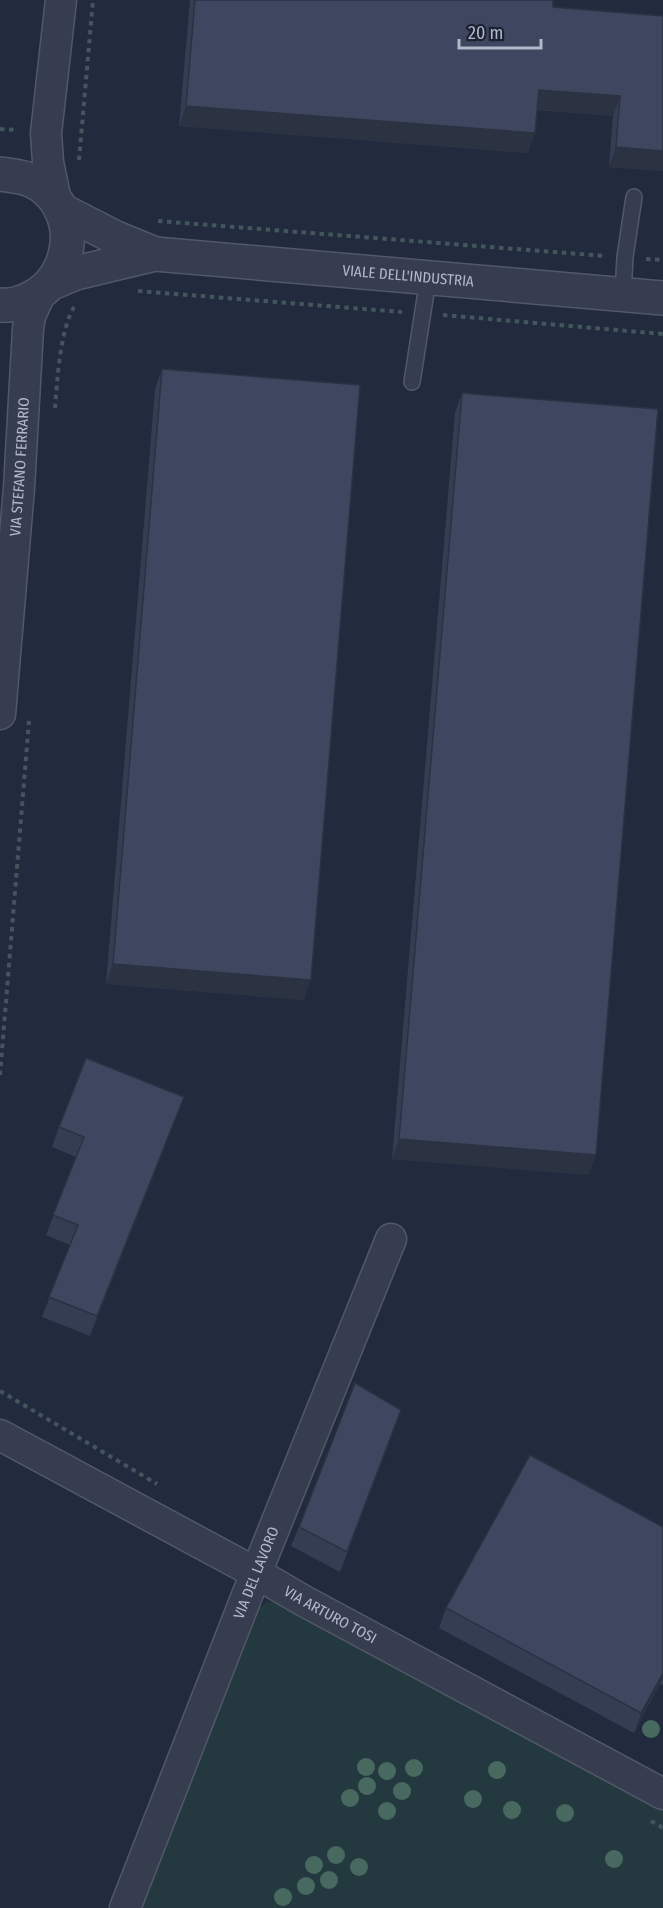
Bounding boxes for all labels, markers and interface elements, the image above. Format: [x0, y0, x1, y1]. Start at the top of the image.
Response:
scale bar [459, 12, 542, 50]
text: 20 m [468, 22, 503, 44]
street label: VIALE DELL'INDUSTRIA [342, 261, 475, 291]
street label: VIA STEFANO FERRARIO [6, 397, 33, 537]
street label: VIA DEL LAVORO [230, 1524, 283, 1621]
street label: VIA ARTURO TOSI [281, 1582, 380, 1647]

